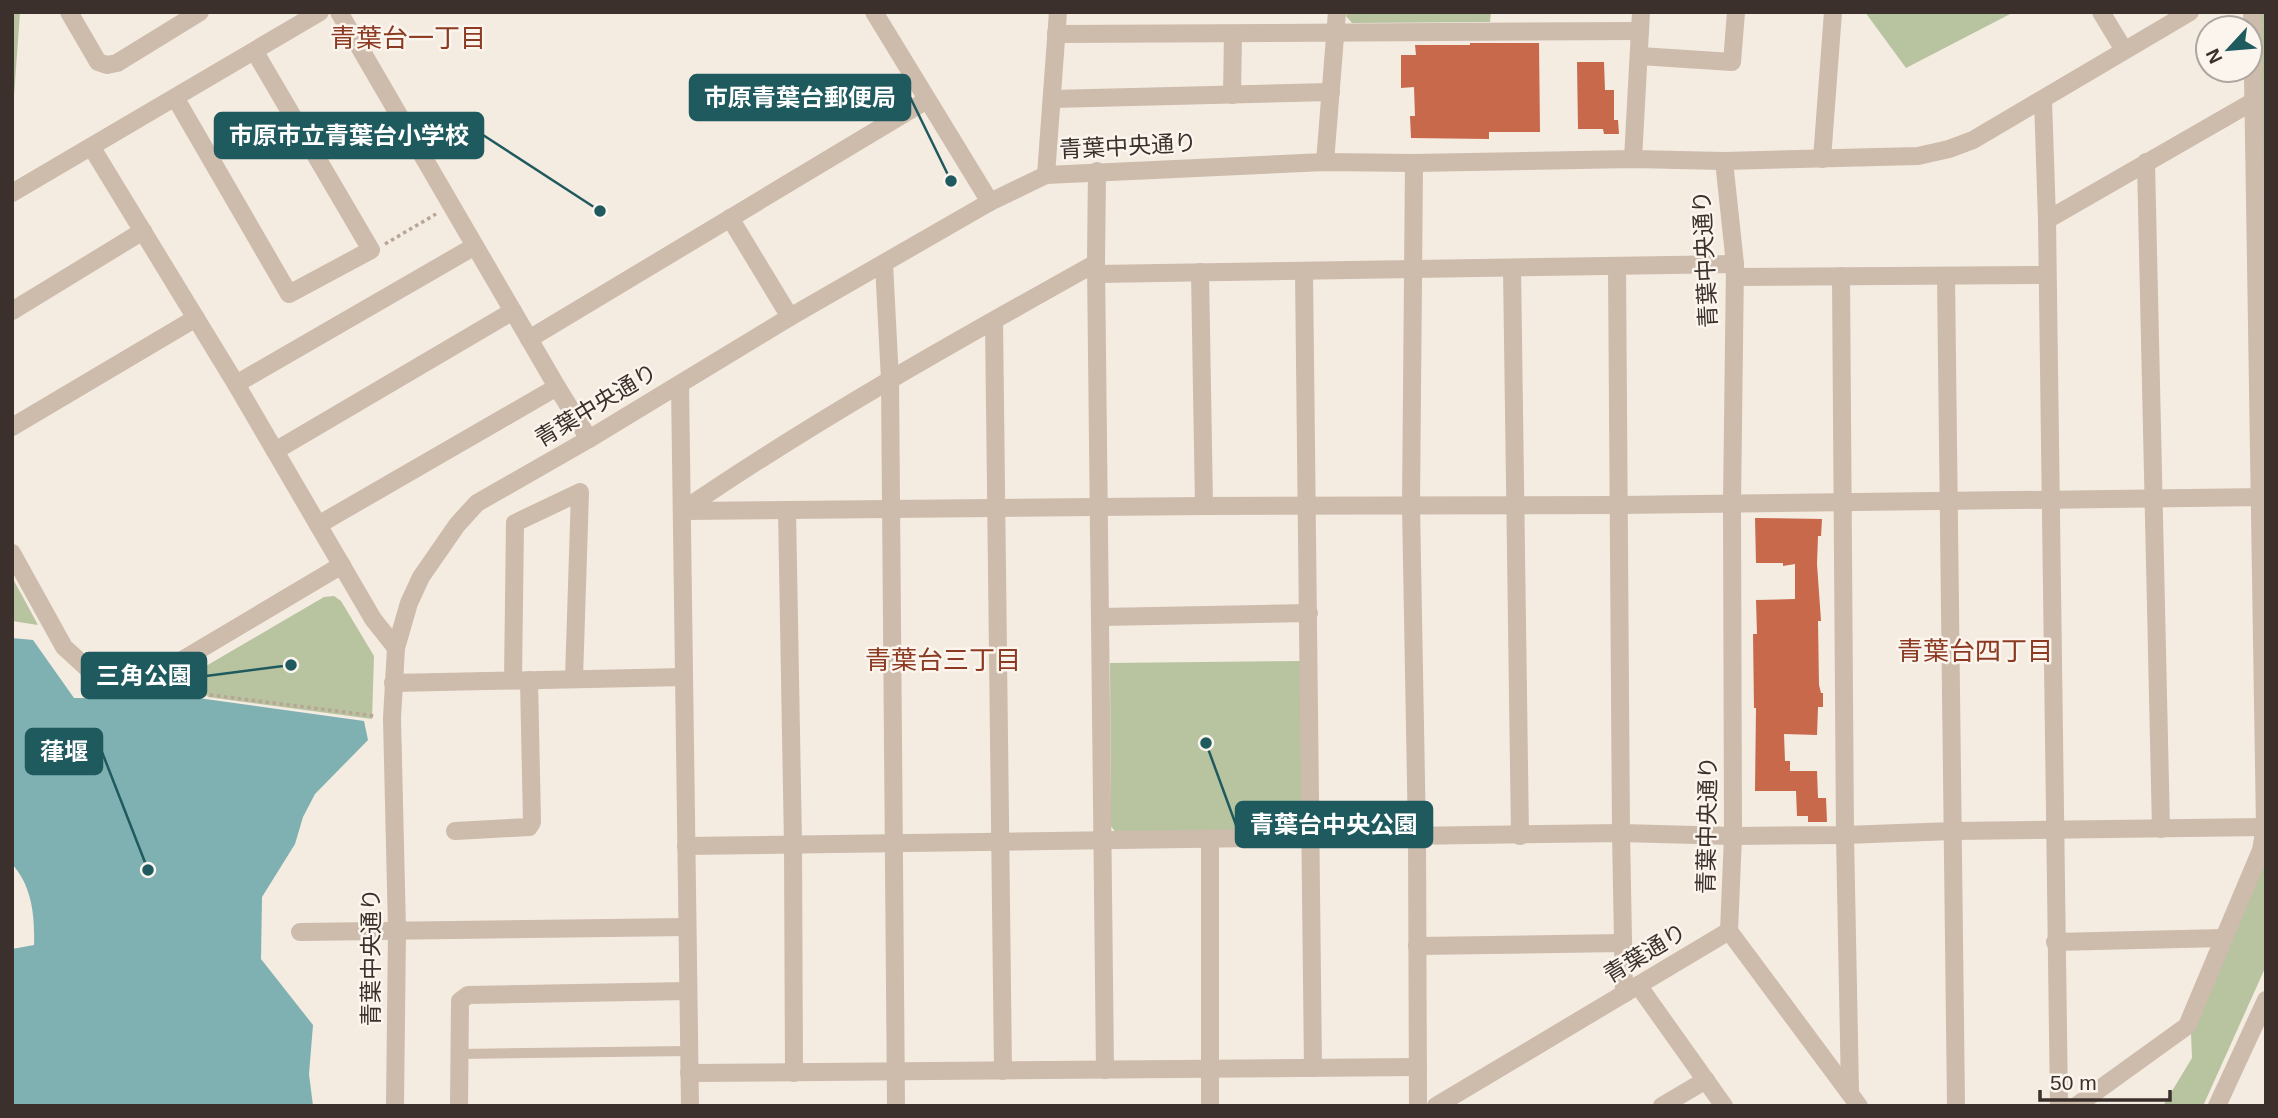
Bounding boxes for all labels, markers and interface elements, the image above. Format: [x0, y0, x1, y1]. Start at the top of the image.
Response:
north arrow [2194, 14, 2264, 84]
district label: 青葉台一丁目 [330, 23, 486, 53]
text: N [2202, 45, 2227, 67]
callout: 市原青葉台郵便局 [690, 75, 910, 120]
text: 市原青葉台郵便局 [704, 84, 896, 111]
callout: 市原市立青葉台小学校 [215, 113, 483, 158]
text: 市原市立青葉台小学校 [229, 122, 469, 149]
street label: 青葉中央通り [1058, 129, 1198, 163]
street label: 青葉中央通り [1688, 189, 1722, 329]
street label: 青葉中央通り [530, 358, 662, 452]
district label: 青葉台四丁目 [1897, 636, 2053, 666]
district label: 青葉台三丁目 [865, 645, 1021, 675]
callout: 三角公園 [82, 653, 206, 698]
text: 三角公園 [96, 662, 192, 689]
callout: 葎堰 [26, 729, 102, 774]
text: 葎堰 [40, 738, 88, 765]
street label: 青葉中央通り [1693, 756, 1721, 894]
callout: 青葉台中央公園 [1236, 802, 1432, 847]
text: 青葉台中央公園 [1250, 811, 1418, 838]
street label: 青葉中央通り [358, 888, 384, 1026]
street label: 青葉通り [1599, 918, 1691, 988]
scale bar [2040, 1058, 2170, 1102]
text: 50 m [2050, 1071, 2097, 1094]

